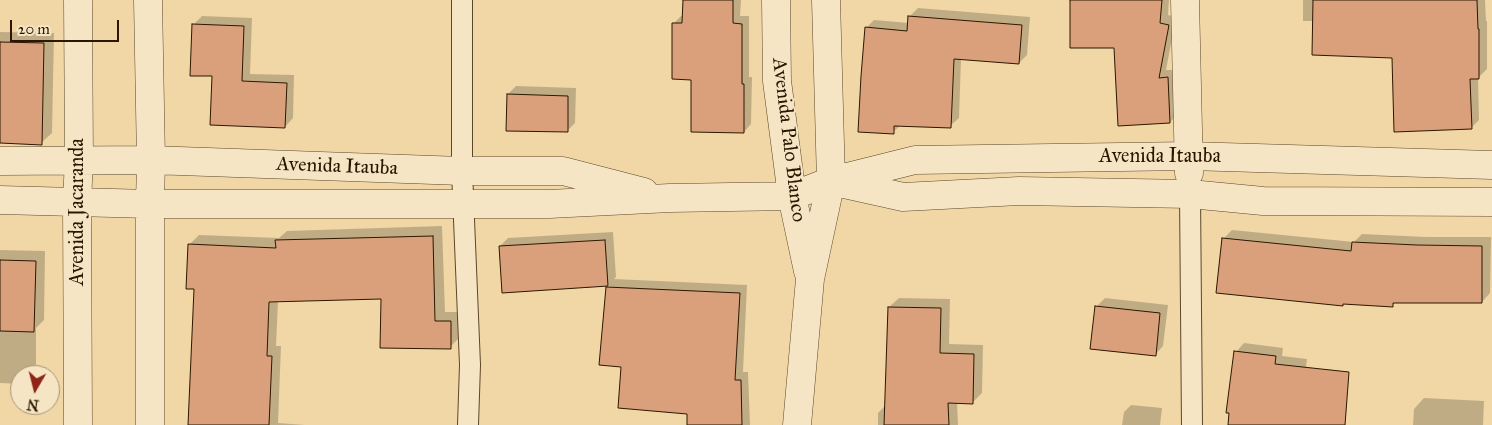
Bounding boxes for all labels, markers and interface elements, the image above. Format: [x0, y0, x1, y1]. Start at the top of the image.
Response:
scale bar [12, 10, 121, 42]
text: 20 m [18, 20, 50, 38]
street label: Avenida Palo Blanco [766, 56, 810, 224]
street label: Avenida Jacaranda [66, 138, 90, 286]
street label: Avenida Itauba [1099, 145, 1221, 169]
street label: Avenida Itauba [276, 153, 398, 181]
north arrow [10, 365, 60, 415]
text: N [26, 395, 40, 414]

